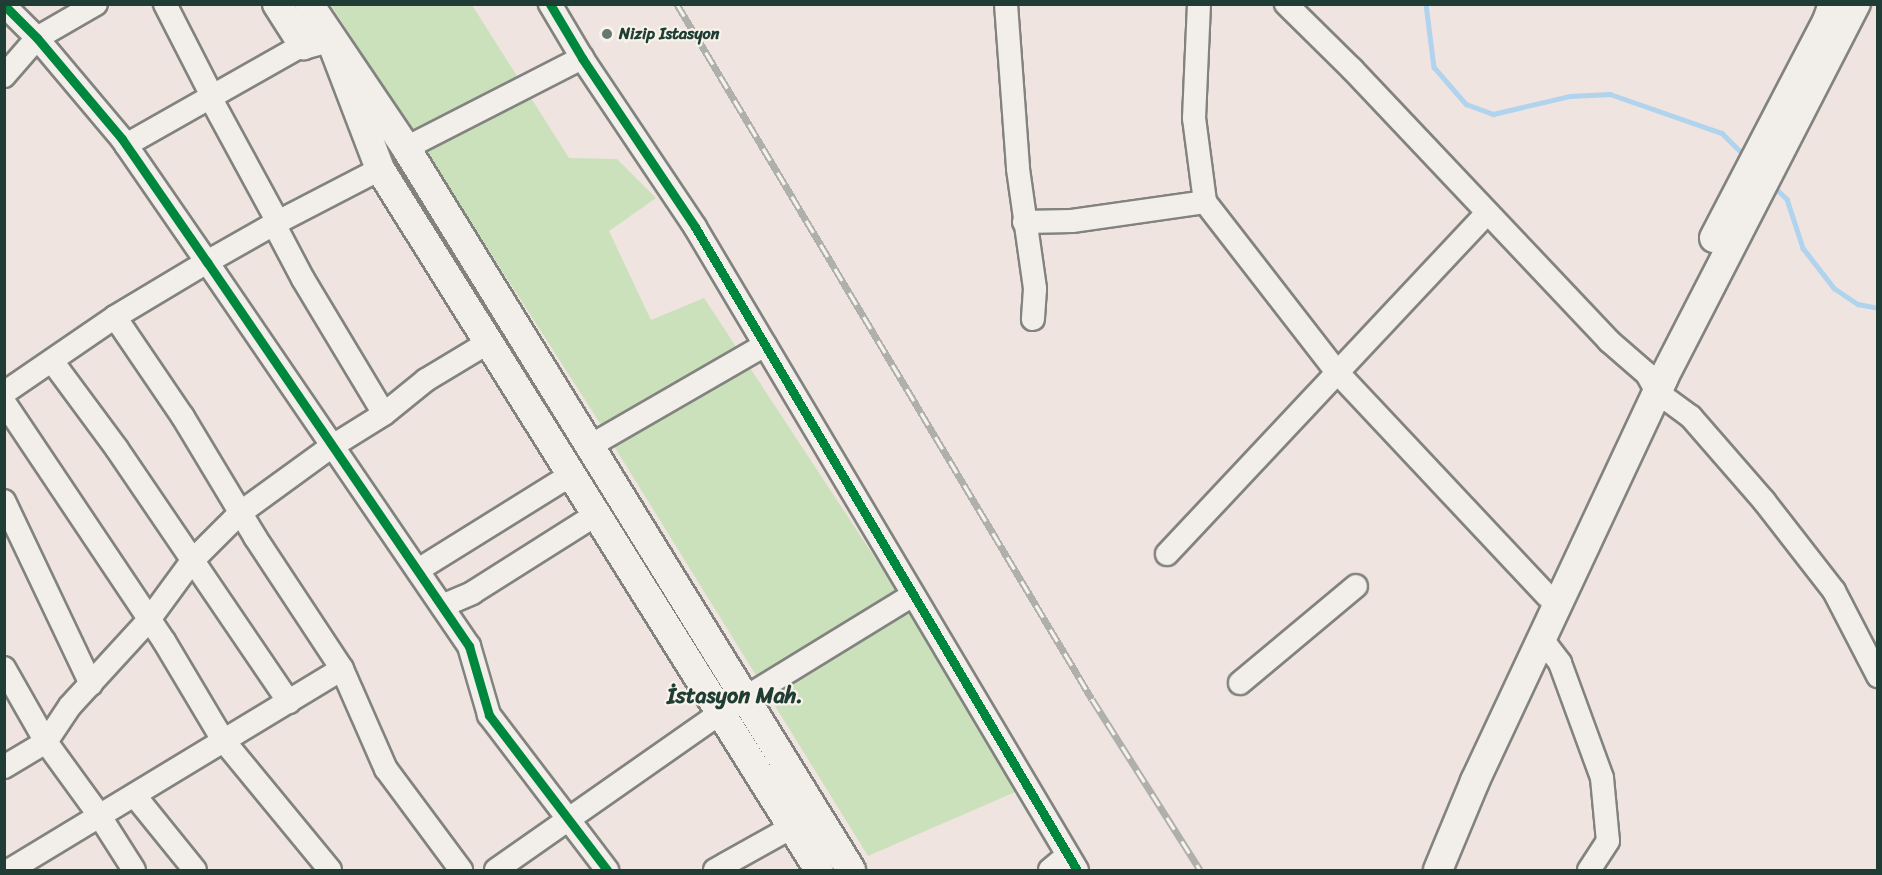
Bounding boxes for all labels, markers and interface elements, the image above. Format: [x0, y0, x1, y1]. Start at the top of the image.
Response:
place label: Nizip Istasyon [619, 24, 719, 44]
marker: Nizip Istasyon [600, 27, 614, 41]
district label: İstasyon Mah. [667, 683, 803, 709]

